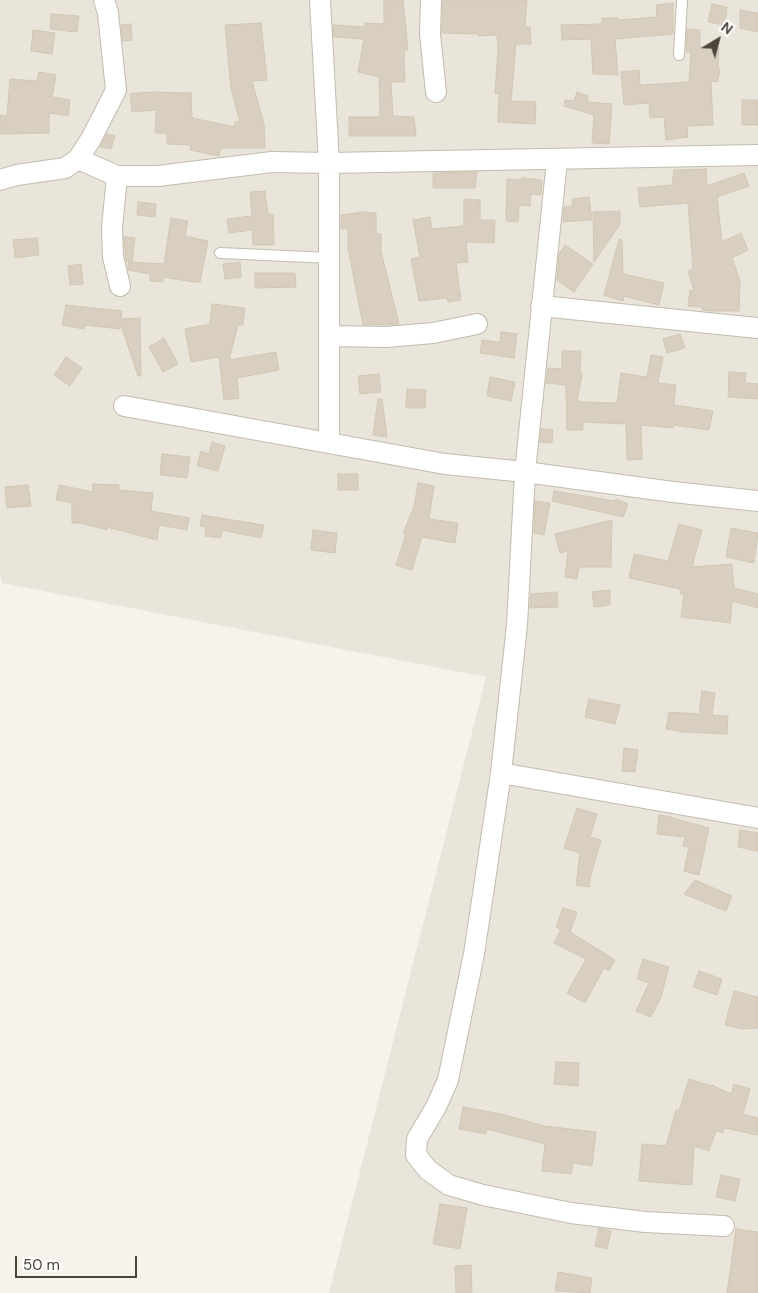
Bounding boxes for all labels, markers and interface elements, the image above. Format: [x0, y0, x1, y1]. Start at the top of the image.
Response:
north arrow [693, 15, 743, 65]
text: N [718, 18, 737, 38]
scale bar [18, 1246, 140, 1278]
text: 50 m [23, 1255, 60, 1275]

